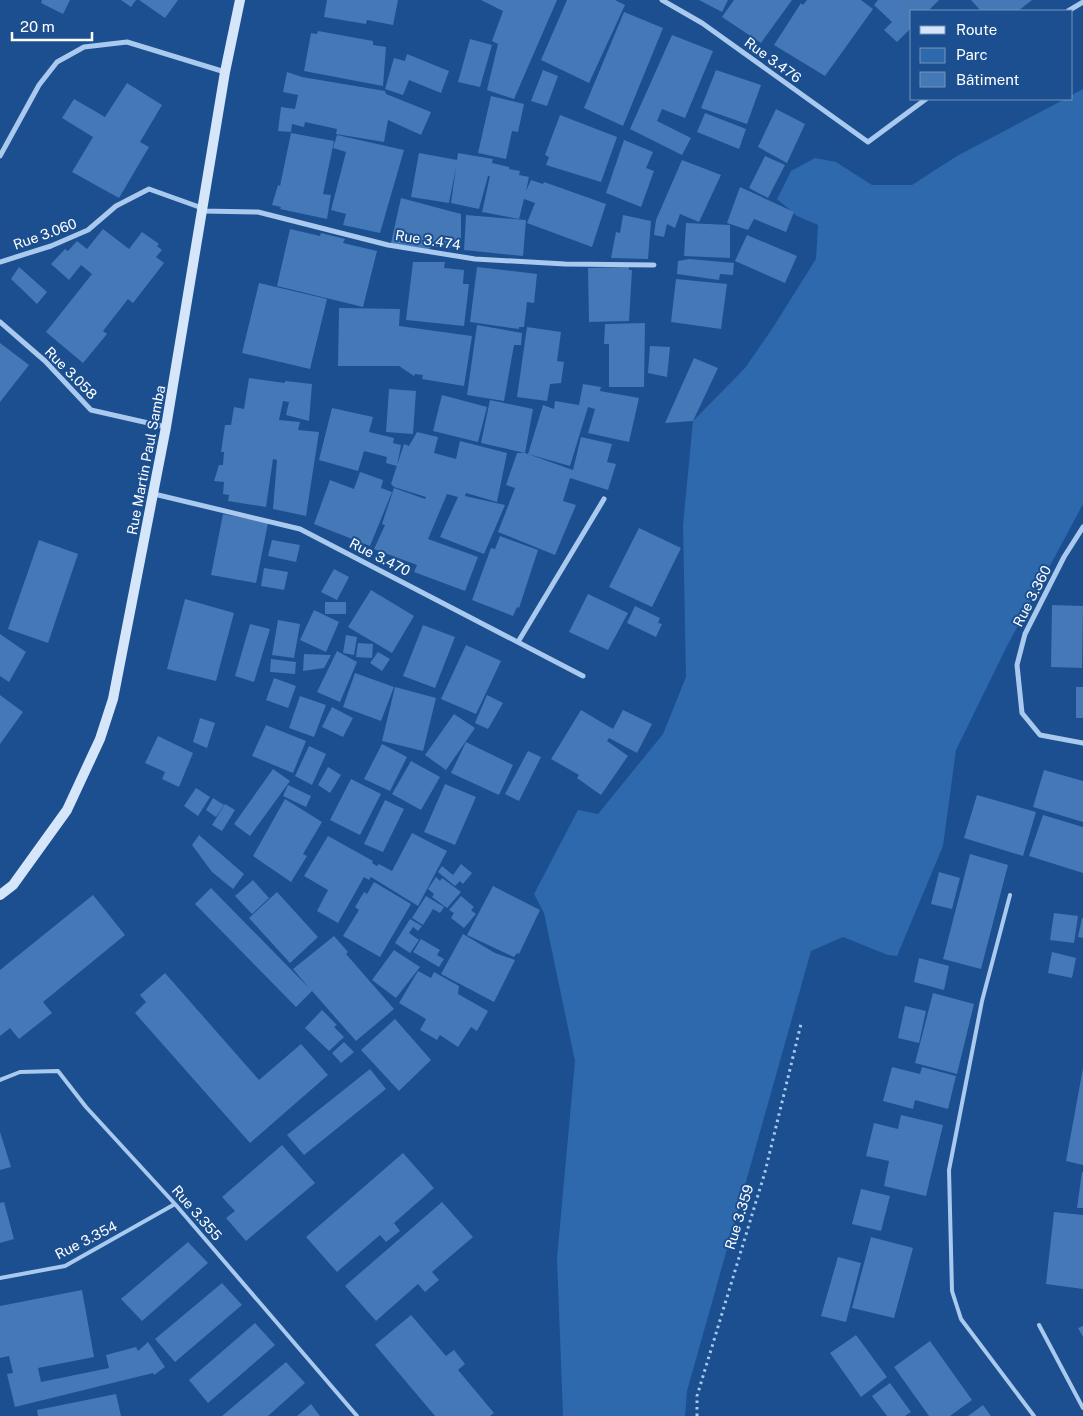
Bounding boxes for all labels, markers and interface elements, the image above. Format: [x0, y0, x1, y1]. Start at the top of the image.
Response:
scale bar [12, 10, 92, 42]
legend [910, 10, 1073, 100]
text: 20 m [20, 18, 55, 35]
text: Route [956, 21, 997, 38]
street label: Rue 3.476 [741, 34, 805, 86]
text: Parc [956, 46, 988, 63]
text: Bâtiment [956, 71, 1019, 88]
street label: Rue 3.060 [11, 215, 79, 253]
street label: Rue 3.474 [394, 227, 462, 253]
street label: Rue 3.058 [42, 344, 100, 402]
street label: Rue Martin Paul Samba [124, 384, 168, 536]
street label: Rue 3.470 [347, 535, 413, 579]
street label: Rue 3.360 [1010, 563, 1054, 629]
street label: Rue 3.355 [169, 1182, 225, 1244]
street label: Rue 3.359 [722, 1182, 757, 1251]
street label: Rue 3.354 [52, 1218, 120, 1262]

